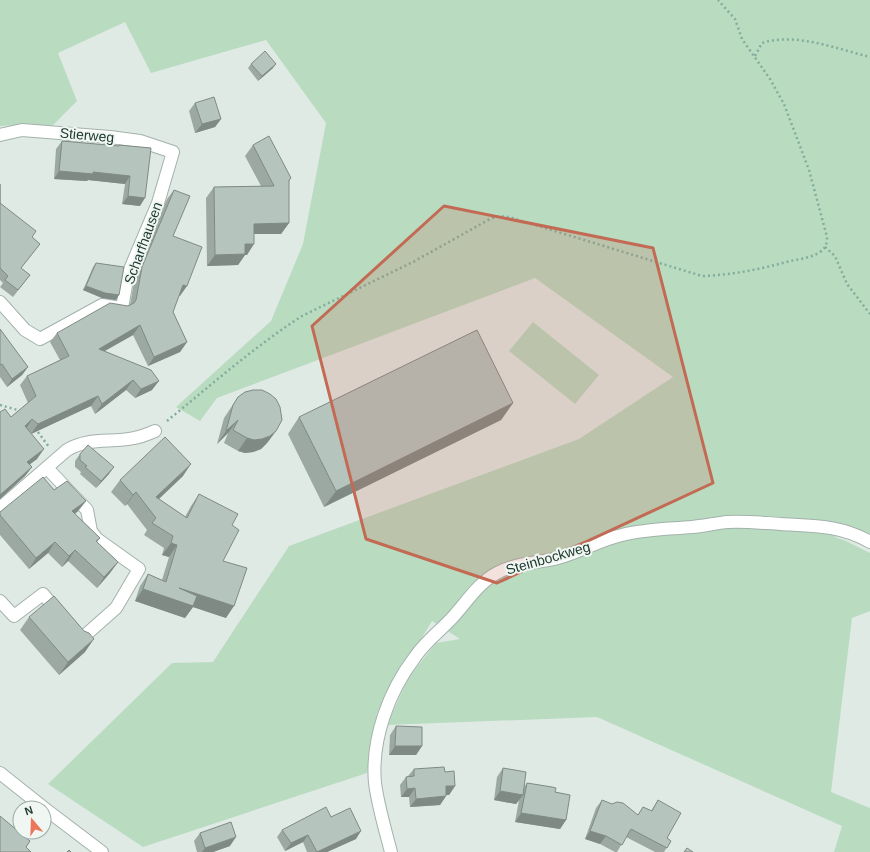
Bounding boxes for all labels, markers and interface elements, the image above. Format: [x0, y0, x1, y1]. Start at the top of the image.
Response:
street label: Stierweg [59, 125, 115, 145]
street label: Scharfhausen [121, 200, 165, 286]
street label: Steinbockweg [504, 538, 592, 578]
north arrow [12, 800, 52, 840]
text: N [23, 804, 35, 818]

